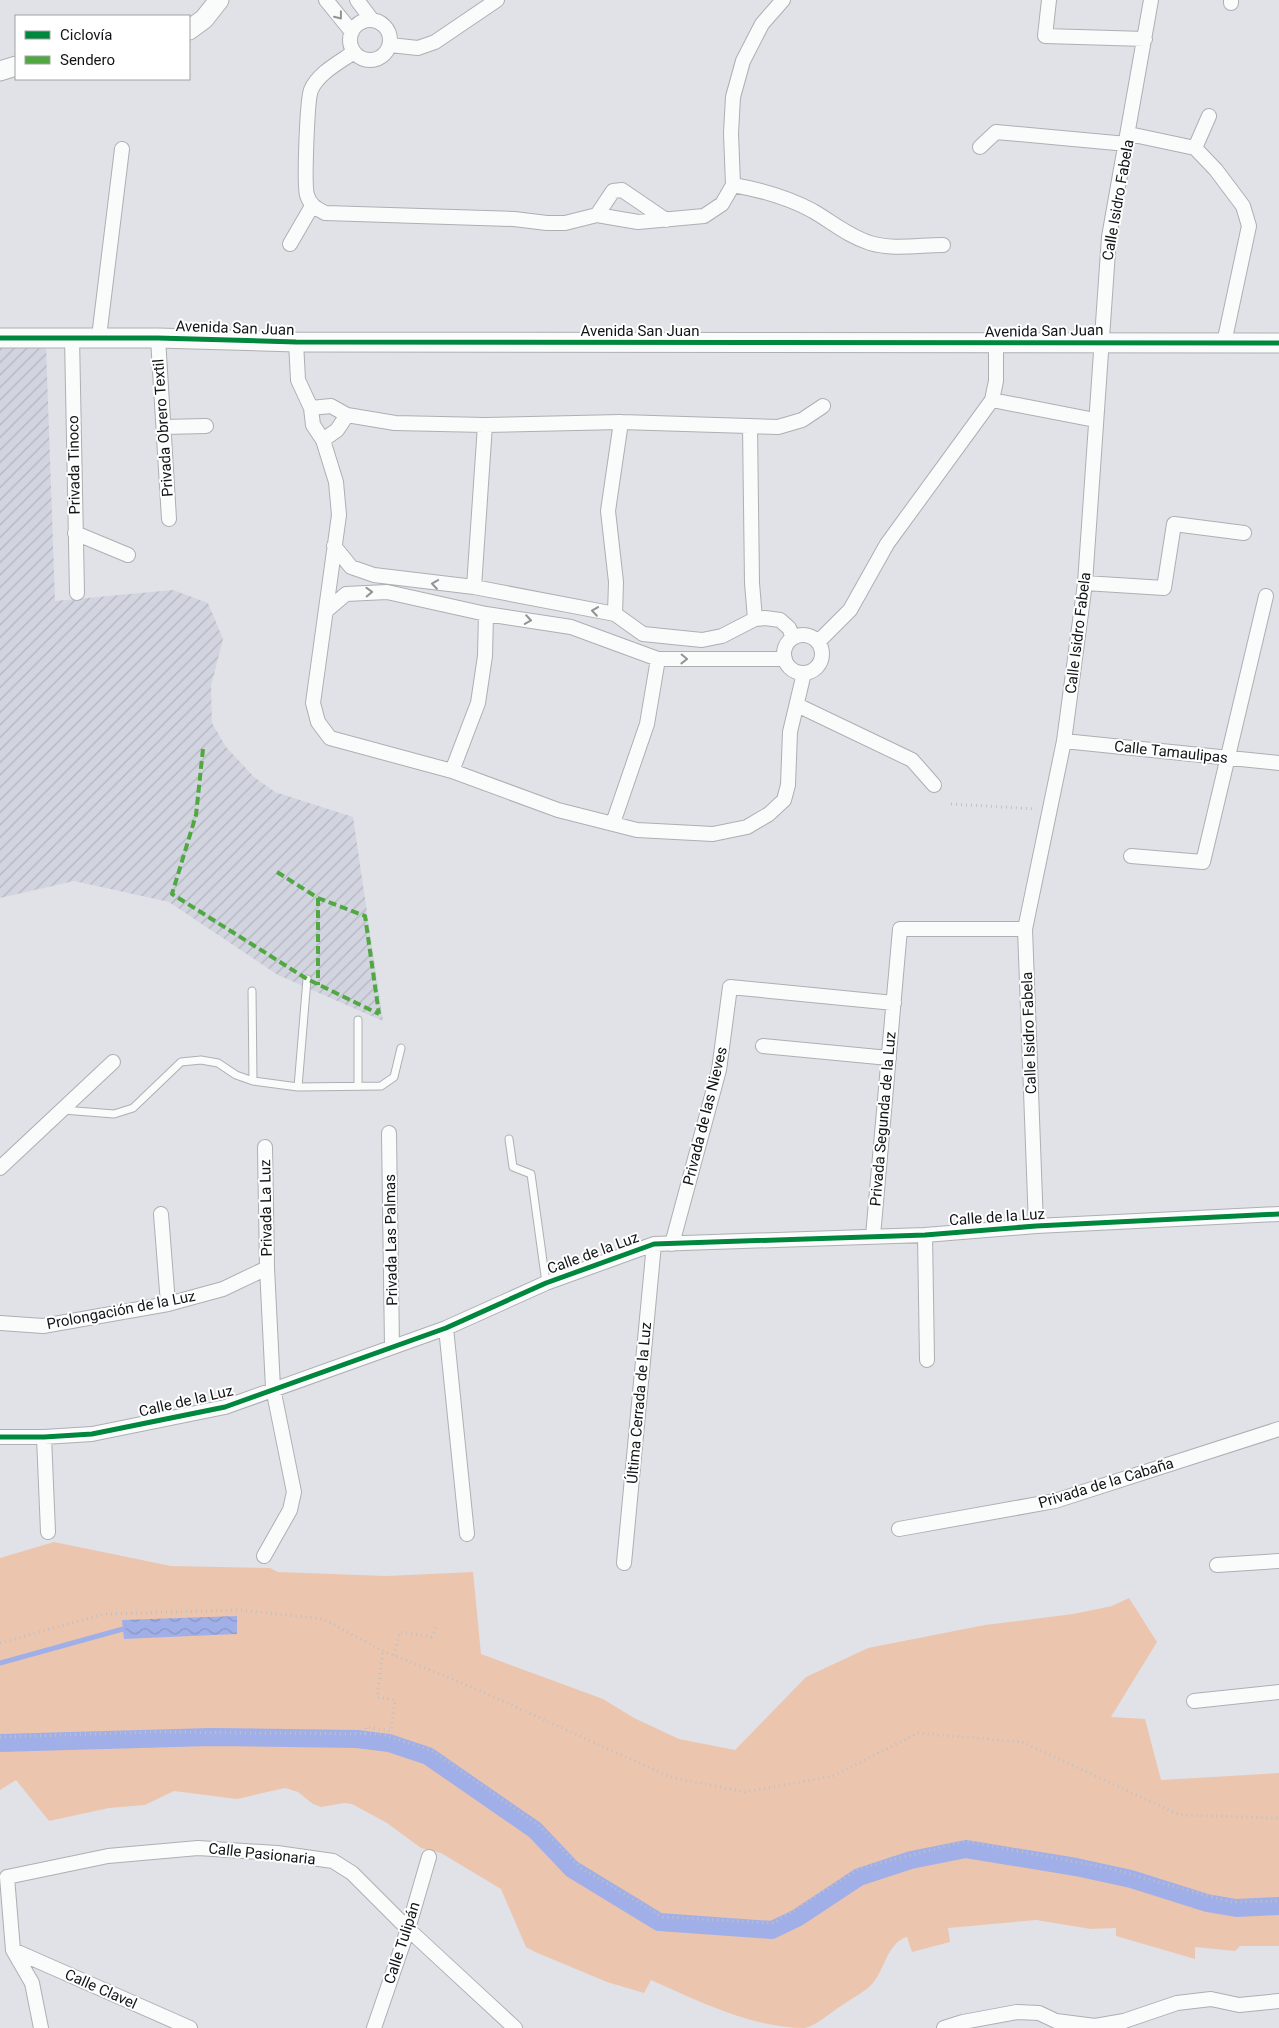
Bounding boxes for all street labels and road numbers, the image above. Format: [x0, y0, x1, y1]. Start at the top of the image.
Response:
street label: Calle Isidro Fabela [1099, 138, 1137, 262]
street label: Avenida San Juan [175, 317, 295, 339]
street label: Avenida San Juan [984, 321, 1104, 341]
street label: Avenida San Juan [581, 322, 699, 340]
street label: Privada Obrero Textil [149, 358, 177, 498]
street label: Privada Tinoco [64, 415, 84, 515]
street label: Calle Isidro Fabela [1062, 571, 1094, 695]
street label: Calle Tamaulipas [1113, 737, 1229, 767]
street label: Calle Isidro Fabela [1018, 972, 1040, 1094]
street label: Privada Segunda de la Luz [866, 1031, 900, 1207]
street label: Privada de las Nieves [679, 1045, 731, 1187]
street label: Privada La Luz [256, 1159, 276, 1257]
street label: Privada Las Palmas [381, 1174, 401, 1306]
street label: Calle de la Luz [948, 1205, 1046, 1229]
street label: Calle de la Luz [545, 1228, 641, 1278]
street label: Prolongación de la Luz [45, 1287, 197, 1333]
street label: Última Cerrada de la Luz [623, 1321, 655, 1485]
street label: Calle de la Luz [137, 1381, 235, 1421]
street label: Privada de la Cabaña [1036, 1454, 1176, 1512]
street label: Calle Pasionaria [207, 1839, 317, 1869]
street label: Calle Tulipán [380, 1900, 424, 1986]
street label: Calle Clavel [62, 1965, 140, 2013]

